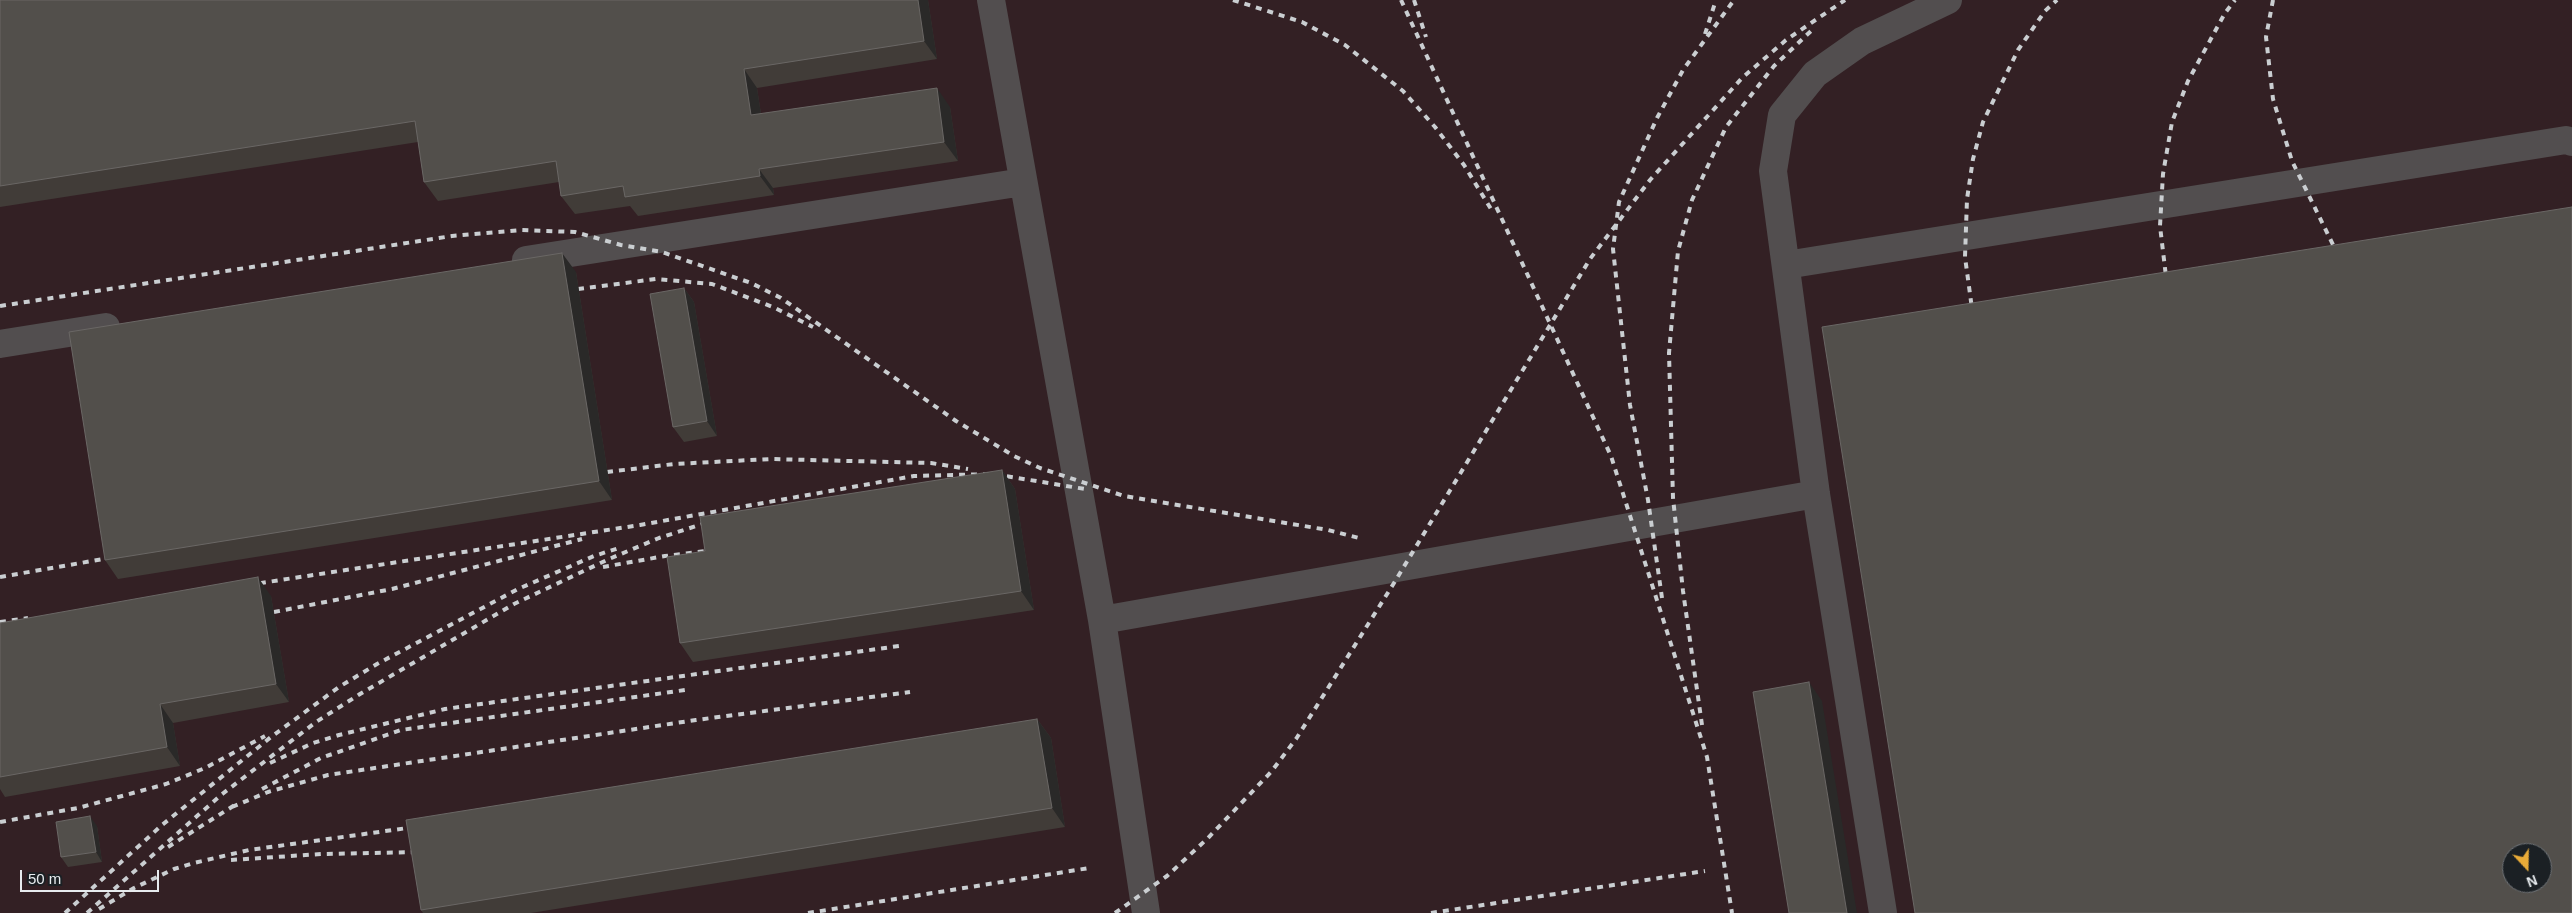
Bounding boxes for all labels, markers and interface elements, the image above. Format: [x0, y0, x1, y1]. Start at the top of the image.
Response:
north arrow [2502, 843, 2552, 893]
scale bar [22, 860, 161, 892]
text: 50 m [28, 870, 61, 887]
text: N [2524, 872, 2540, 890]

